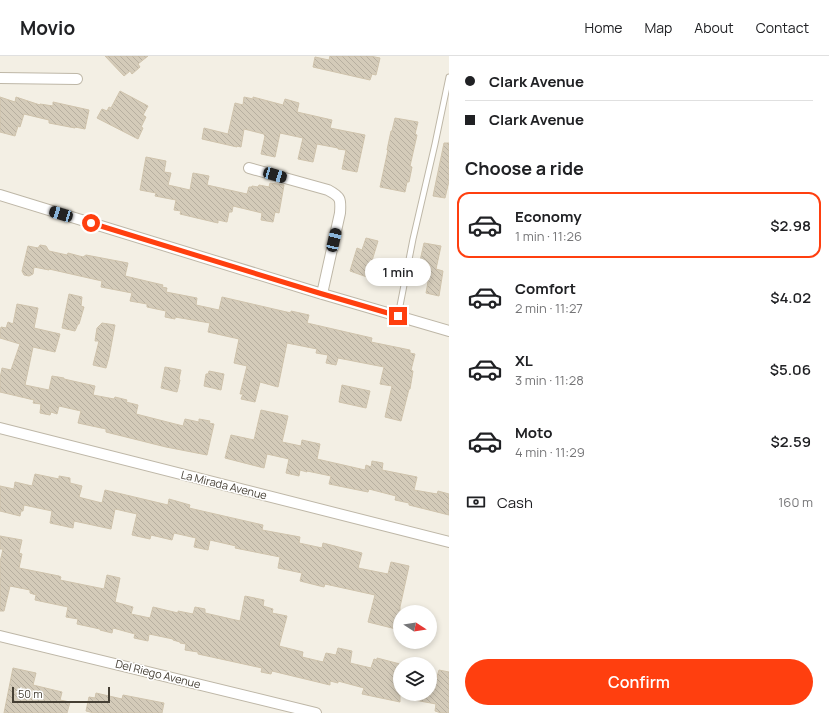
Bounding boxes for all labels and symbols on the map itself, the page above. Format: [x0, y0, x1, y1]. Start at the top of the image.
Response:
car [262, 166, 288, 184]
car [48, 205, 74, 223]
route start [82, 214, 100, 232]
car [325, 227, 343, 253]
callout: 1 min [365, 258, 431, 286]
route end [389, 307, 407, 325]
street label: La Mirada Avenue [180, 467, 269, 503]
north arrow [393, 605, 437, 649]
street label: Del Riego Avenue [114, 656, 203, 692]
scale bar [12, 685, 110, 704]

